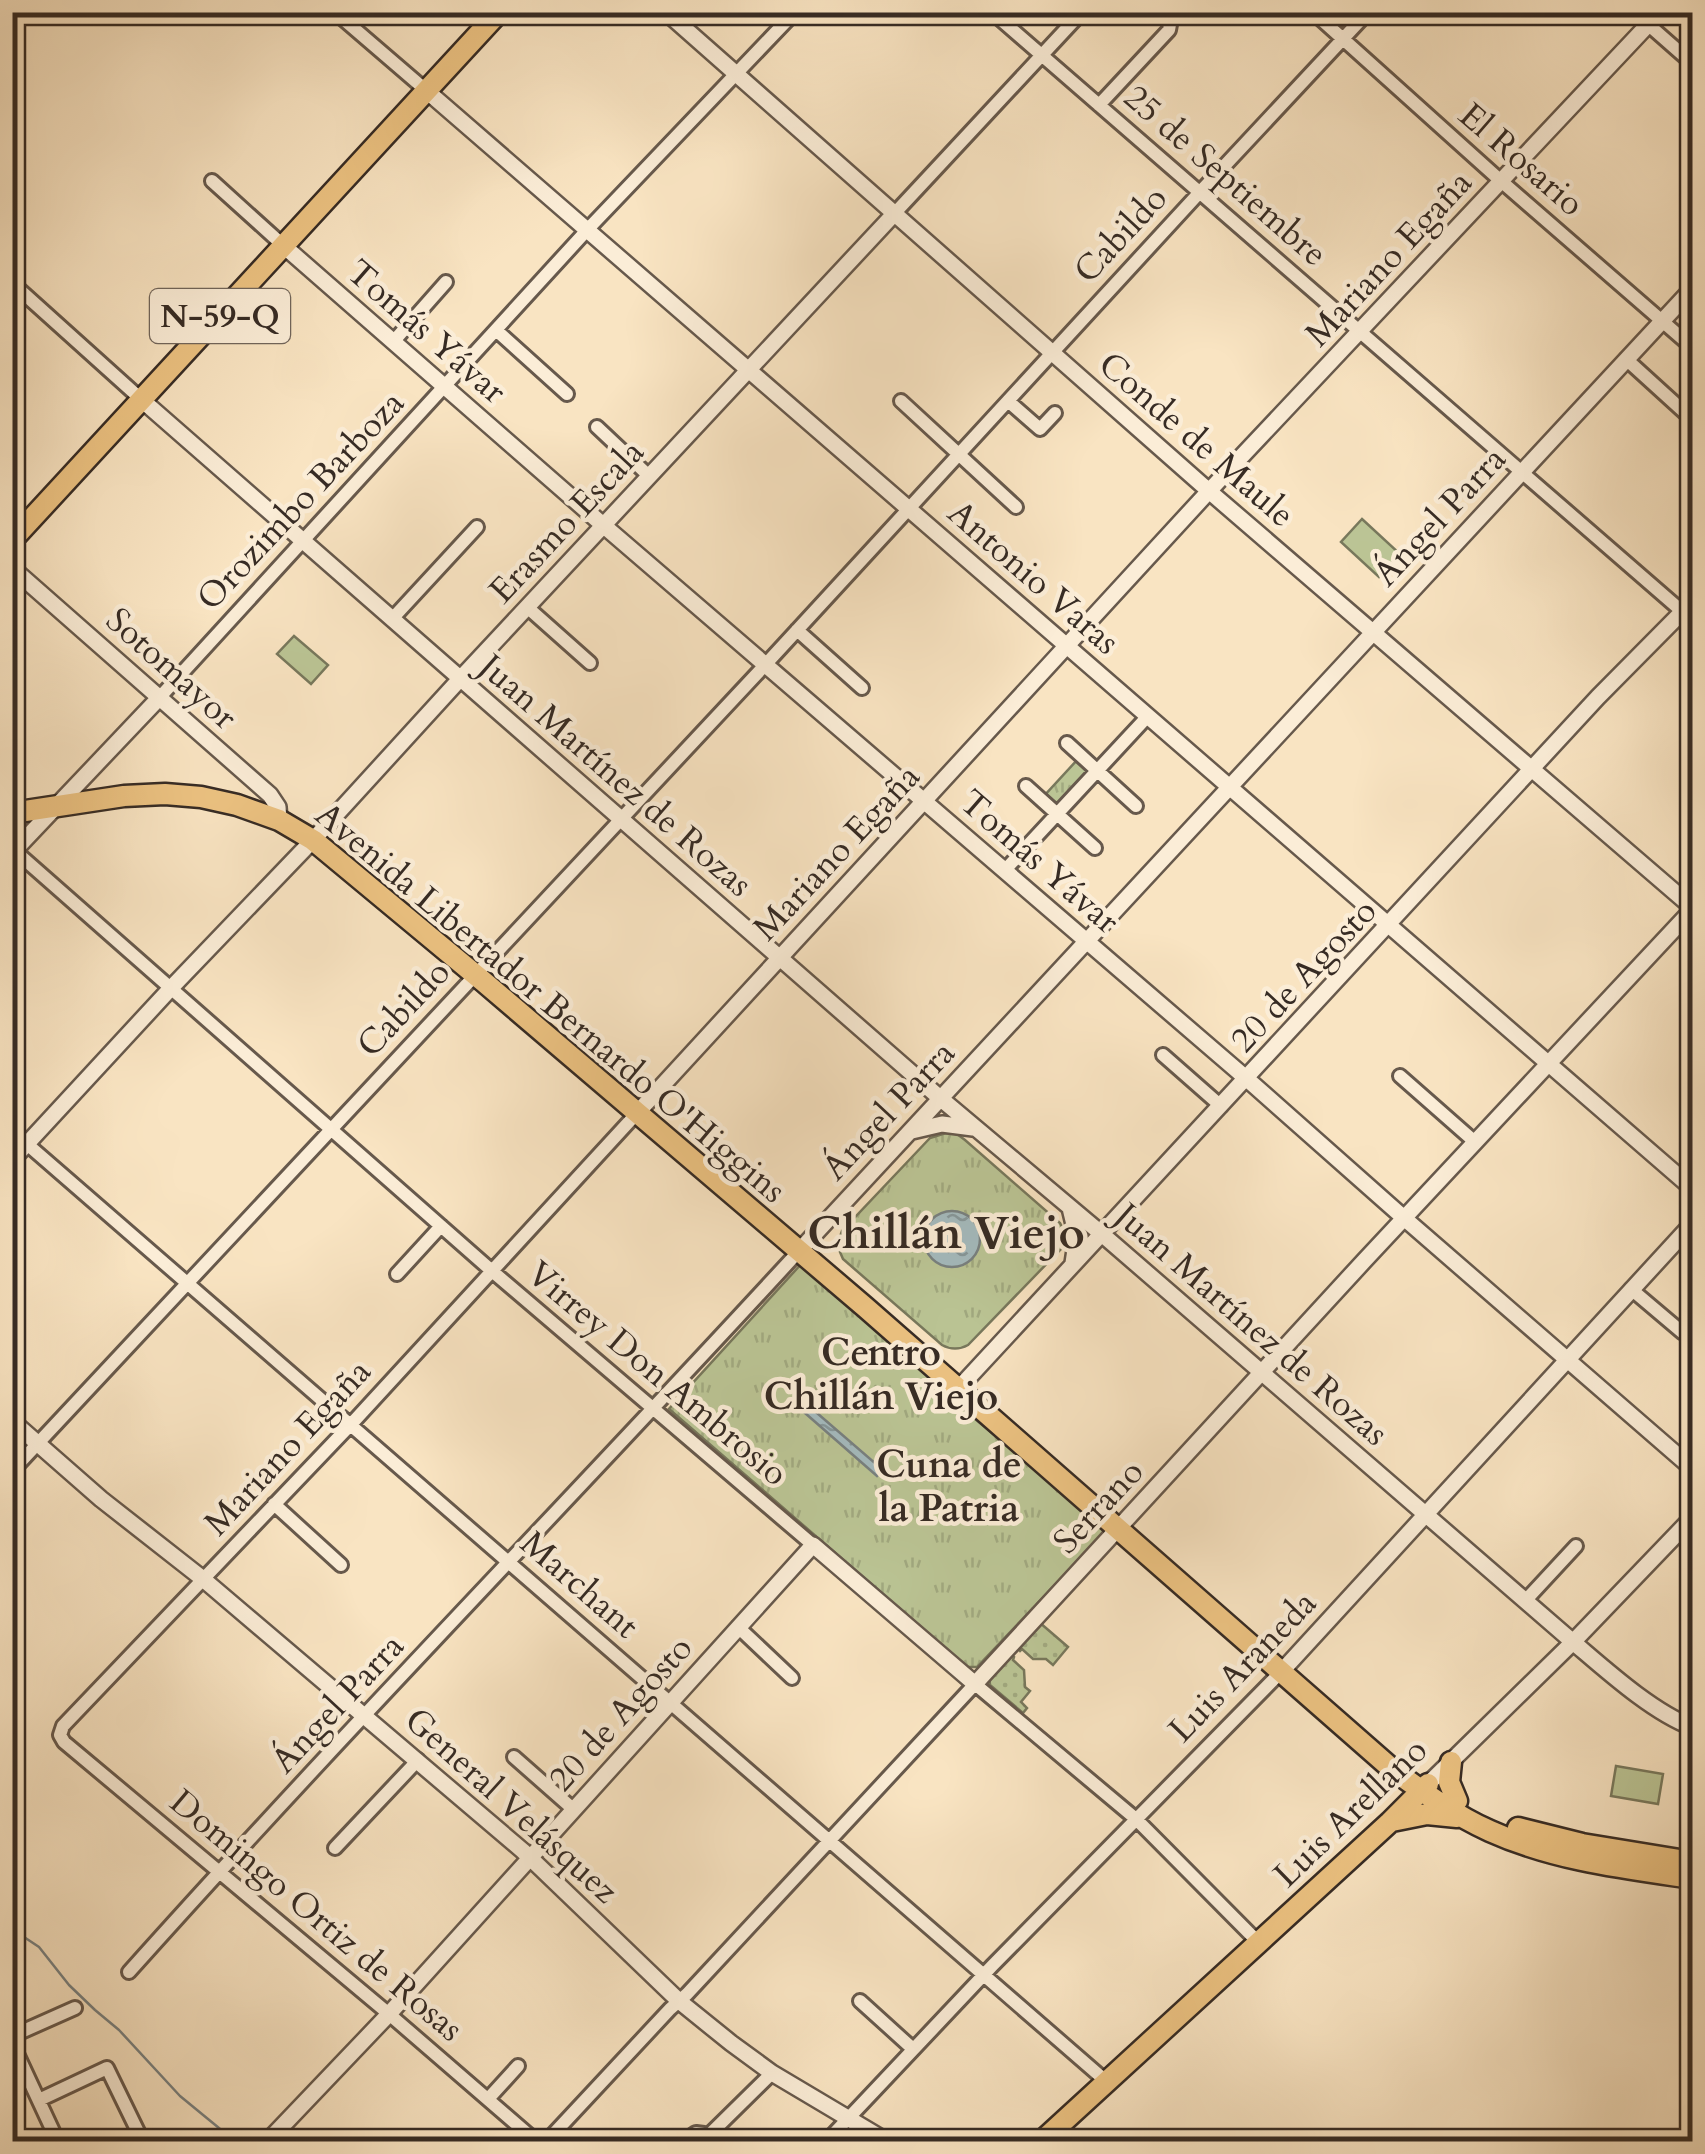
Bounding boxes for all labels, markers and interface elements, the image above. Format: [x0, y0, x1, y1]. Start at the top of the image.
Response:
street label: 25 de Septiembre [1113, 74, 1337, 278]
street label: El Rosario [1448, 92, 1594, 228]
street label: Mariano Egaña [1294, 160, 1483, 357]
street label: Cabildo [1063, 176, 1178, 294]
street label: Tomás Yávar [336, 249, 517, 415]
road number: N-59-Q [150, 289, 290, 343]
street label: Conde de Maule [1088, 341, 1305, 538]
street label: Orozimbo Barboza [186, 380, 415, 621]
street label: Erasmo Escala [478, 429, 655, 614]
street label: Ángel Parra [1362, 436, 1517, 597]
street label: Antonio Varas [937, 490, 1130, 666]
street label: Sotomayor [95, 597, 248, 741]
street label: Juan Martínez de Rozas [465, 640, 762, 908]
street label: Mariano Egaña [742, 754, 931, 951]
street label: Tomás Yávar [949, 779, 1130, 945]
street label: Avenida Libertador Bernardo O'Higgins [305, 791, 796, 1214]
street label: 20 de Agosto [1220, 888, 1388, 1063]
street label: Cabildo [346, 950, 461, 1068]
street label: Ángel Parra [811, 1030, 966, 1191]
street label: Juan Martínez de Rozas [1101, 1189, 1398, 1457]
district label: Chillán Viejo [807, 1203, 1085, 1264]
street label: Virrey Don Ambrosio [517, 1250, 798, 1497]
district label: Centro Chillán Viejo [764, 1327, 998, 1423]
street label: Mariano Egaña [193, 1349, 382, 1546]
district label: Cuna de la Patria [876, 1439, 1022, 1535]
street label: Serrano [1043, 1449, 1155, 1564]
street label: Marchant [510, 1520, 649, 1649]
street label: Luis Araneda [1158, 1580, 1327, 1753]
street label: Ángel Parra [260, 1623, 415, 1784]
street label: 20 de Agosto [538, 1625, 704, 1802]
street label: General Velásquez [394, 1697, 629, 1915]
street label: Luis Arellano [1263, 1727, 1438, 1898]
street label: Domingo Ortiz de Rosas [160, 1779, 473, 2053]

